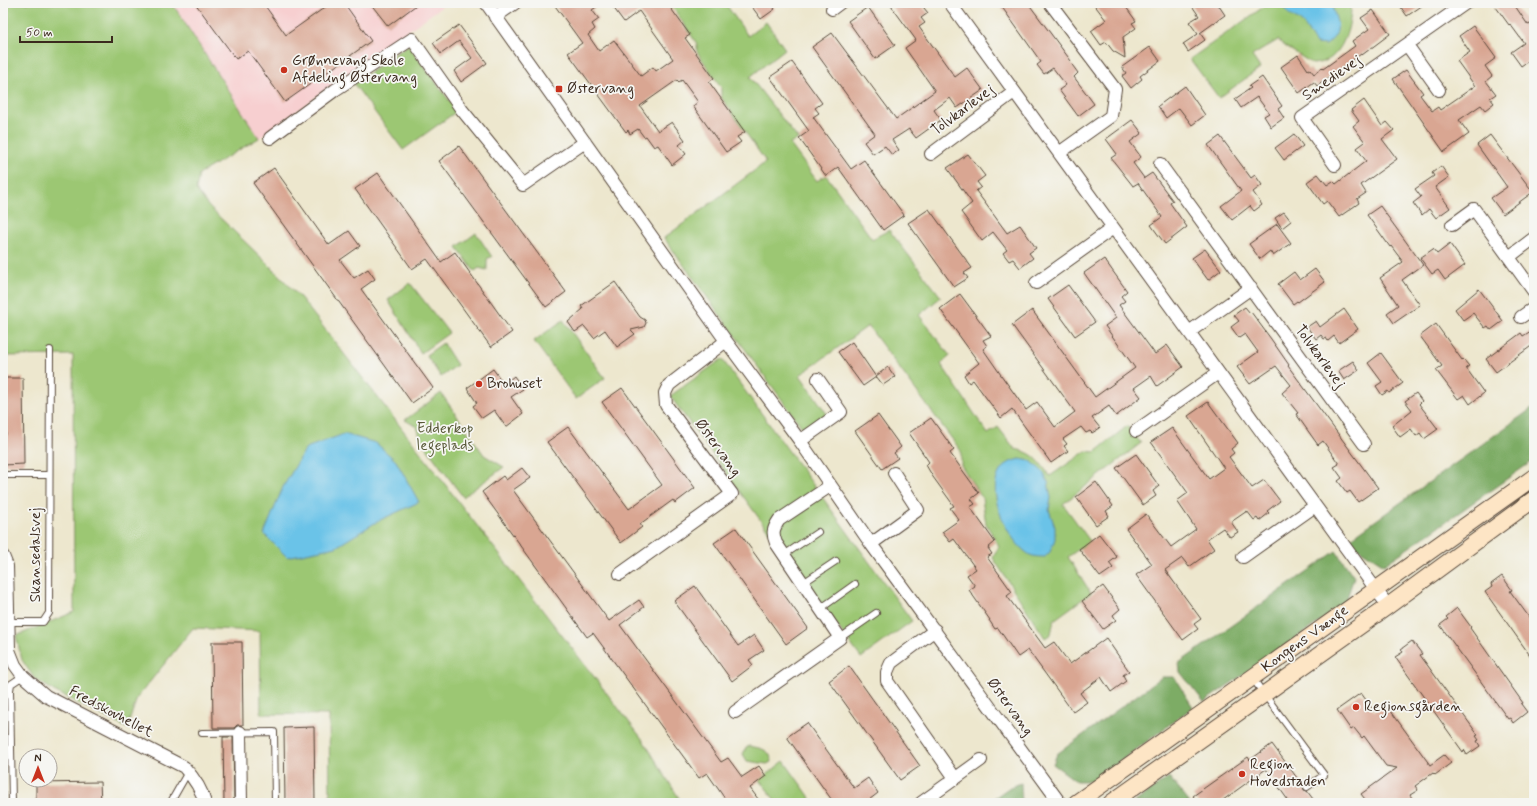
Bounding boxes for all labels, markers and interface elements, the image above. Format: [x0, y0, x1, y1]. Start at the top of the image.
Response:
scale bar [20, 18, 112, 44]
text: 50 m [26, 25, 53, 41]
street label: Smedievej [1298, 50, 1366, 106]
place label: Grønnevang Skole Afdeling Østervang [292, 51, 417, 89]
marker: Grønnevang Skole Afdeling Østervang [279, 65, 289, 75]
place label: Østervang [567, 79, 634, 99]
street label: Tolvkarlevej [927, 80, 999, 140]
marker: Østervang [554, 84, 564, 94]
street label: Tolvkarlevej [1290, 321, 1350, 393]
place label: Brohuset [487, 374, 543, 394]
marker: Brohuset [474, 379, 484, 389]
street label: Østervang [690, 415, 746, 481]
park label: Edderkop legeplads [417, 419, 473, 457]
street label: Skansedalsvej [26, 508, 46, 602]
street label: Kongens Vænge [1257, 601, 1353, 678]
street label: Østervang [982, 674, 1038, 740]
street label: Fredskovhellet [65, 681, 157, 743]
place label: Regionsgården [1364, 697, 1462, 718]
marker: Regionsgården [1351, 702, 1361, 712]
north arrow [18, 748, 58, 788]
text: N [34, 752, 42, 766]
place label: Region Hovedstaden [1250, 755, 1326, 792]
marker: Region Hovedstaden [1237, 769, 1247, 779]

